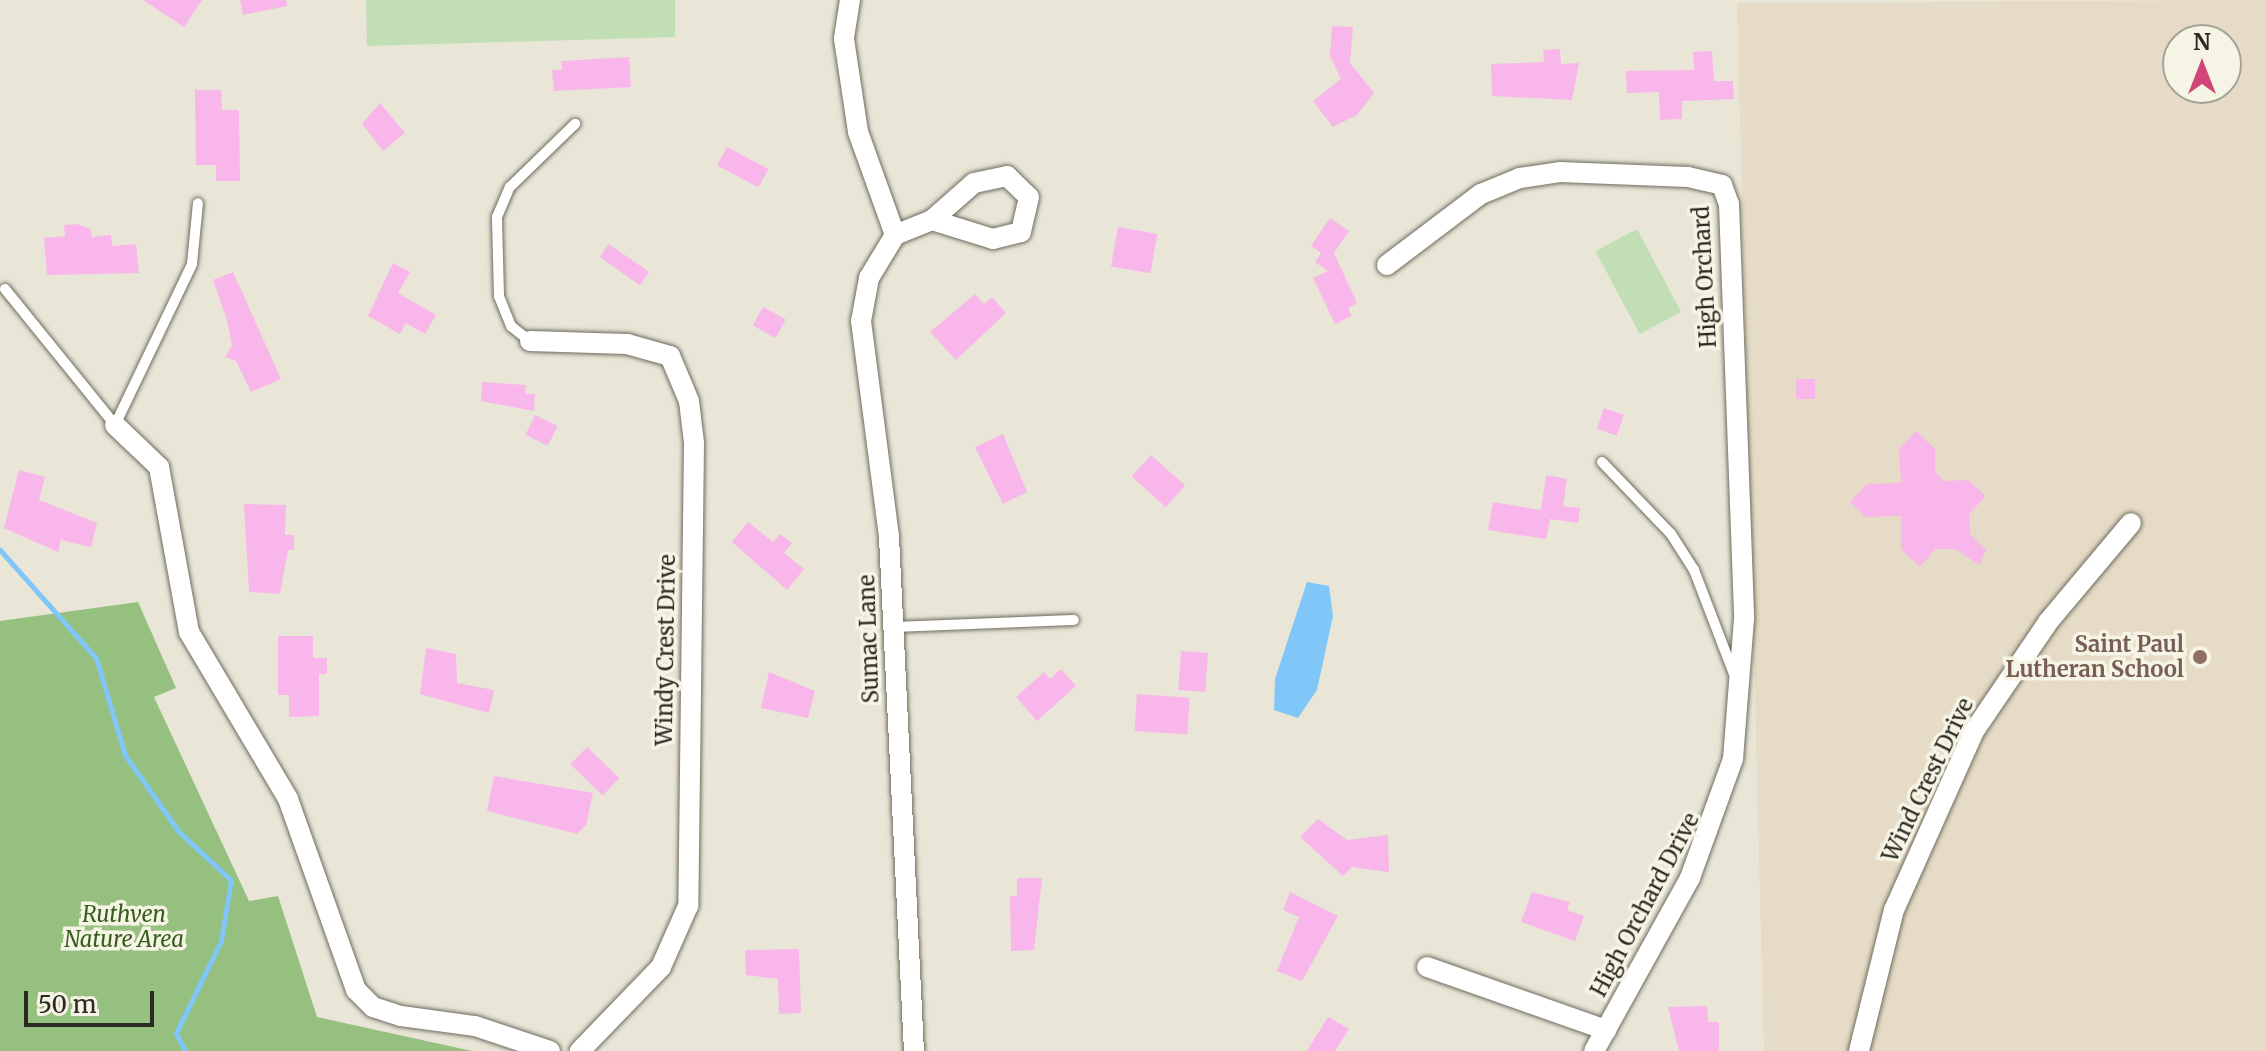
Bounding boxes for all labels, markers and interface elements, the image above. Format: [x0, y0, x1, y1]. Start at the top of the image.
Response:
north arrow [2162, 24, 2242, 104]
text: N [2193, 28, 2211, 56]
street label: High Orchard [1688, 205, 1722, 349]
street label: Windy Crest Drive [651, 554, 681, 746]
street label: Sumac Lane [854, 574, 884, 704]
place label: Saint Paul Lutheran School [2006, 631, 2184, 682]
marker: Saint Paul Lutheran School [2191, 648, 2209, 666]
street label: Wind Crest Drive [1877, 694, 1979, 866]
street label: High Orchard Drive [1585, 809, 1705, 1001]
park label: Ruthven Nature Area [64, 901, 184, 952]
scale bar [28, 975, 158, 1025]
text: 50 m [38, 989, 97, 1020]

